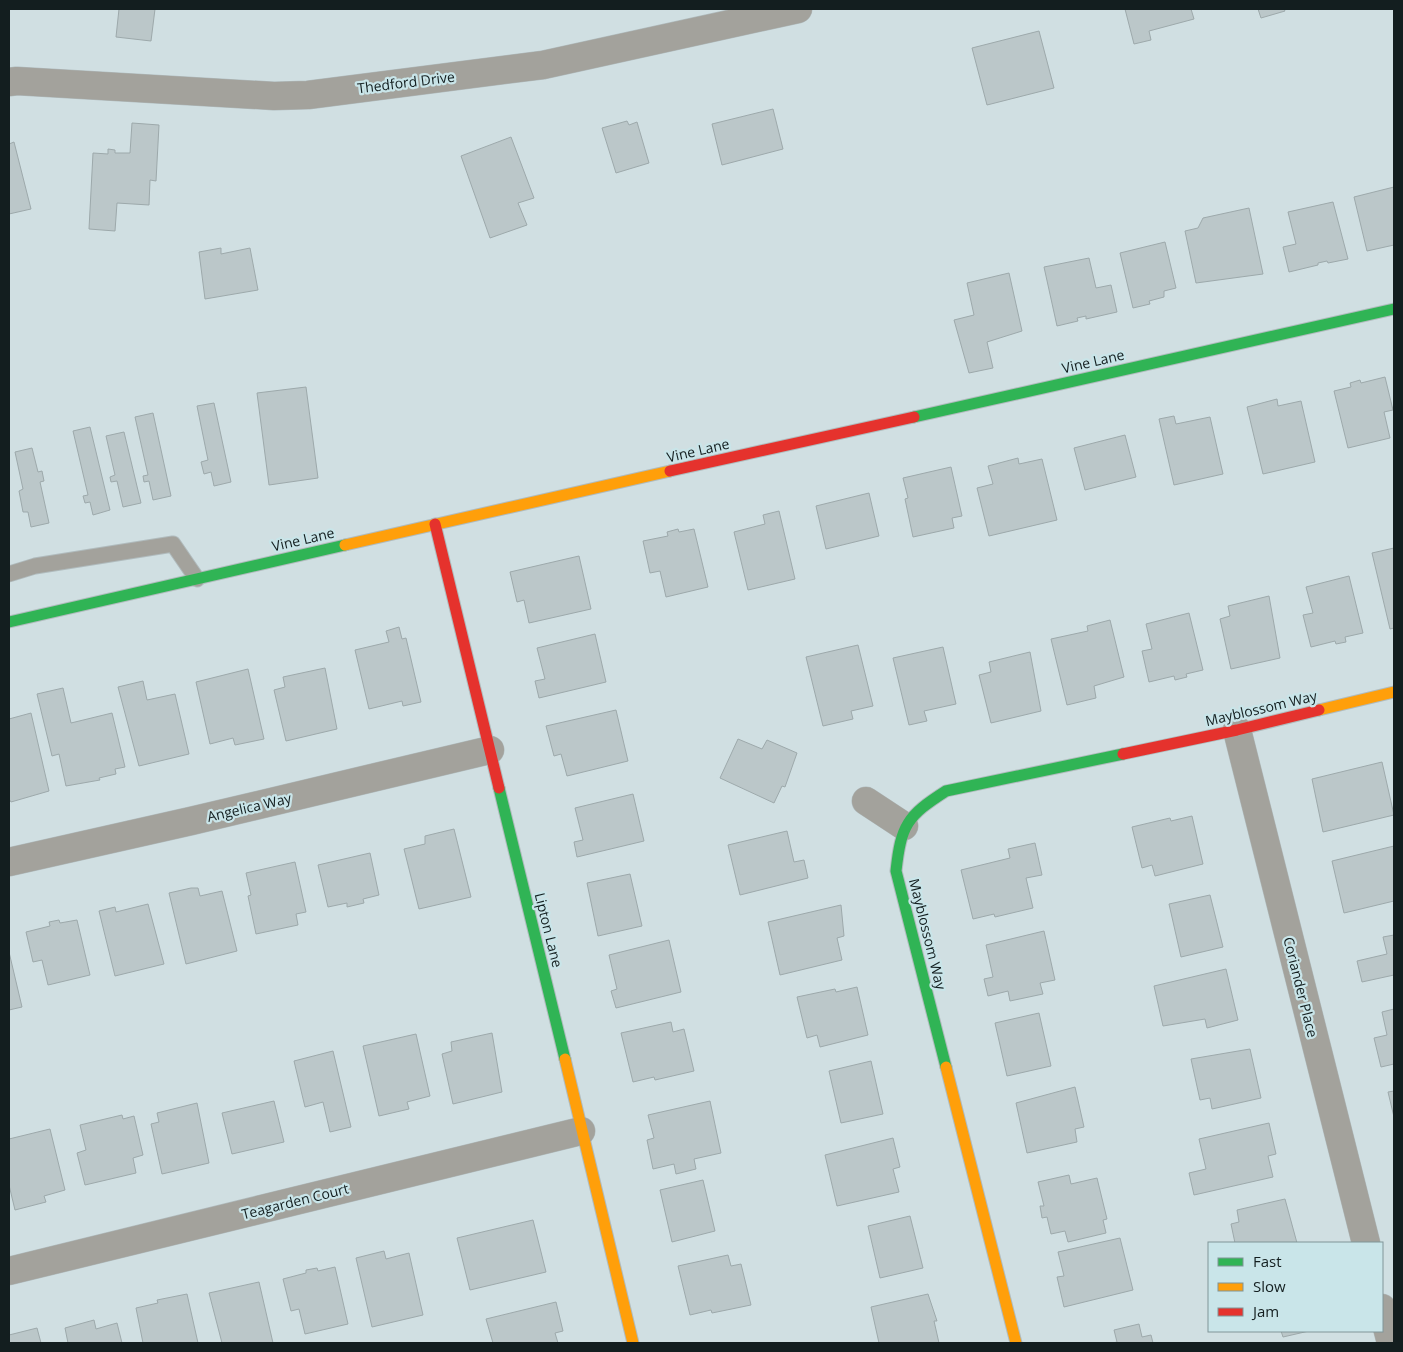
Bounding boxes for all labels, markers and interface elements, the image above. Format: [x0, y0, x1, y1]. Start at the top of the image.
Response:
street label: Thedford Drive [356, 67, 456, 97]
street label: Vine Lane [1060, 345, 1126, 377]
street label: Vine Lane [665, 434, 731, 466]
street label: Vine Lane [270, 523, 336, 555]
street label: Mayblossom Way [1203, 686, 1320, 730]
street label: Angelica Way [205, 788, 294, 826]
street label: Mayblossom Way [905, 876, 951, 993]
street label: Lipton Lane [531, 891, 568, 970]
street label: Coriander Place [1279, 935, 1323, 1039]
street label: Teagarden Court [240, 1179, 350, 1223]
legend [1208, 1242, 1383, 1332]
text: Fast [1253, 1251, 1282, 1271]
text: Slow [1253, 1276, 1286, 1296]
text: Jam [1251, 1301, 1279, 1321]

